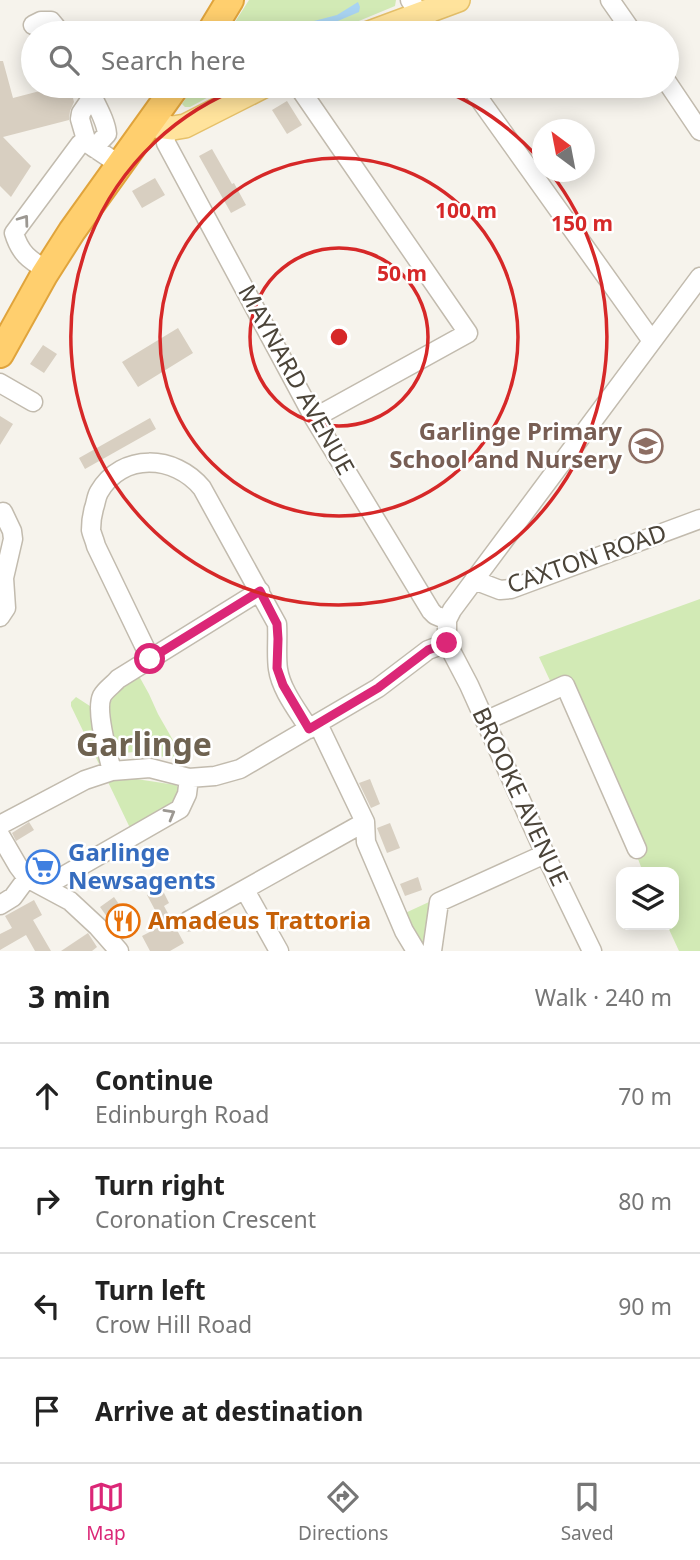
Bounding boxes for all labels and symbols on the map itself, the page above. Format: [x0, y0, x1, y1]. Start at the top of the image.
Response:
north arrow [532, 119, 595, 182]
text: 100 m [435, 196, 497, 224]
text: 150 m [551, 209, 613, 237]
one-way arrow [16, 215, 28, 228]
text: 50 m [377, 259, 427, 287]
street label: MAYNARD AVENUE [231, 278, 363, 480]
centre of rings [327, 325, 351, 349]
place label: Garlinge Primary School and Nursery [389, 414, 622, 475]
school or university icon: Garlinge Primary School and Nursery [627, 427, 665, 465]
street label: CAXTON ROAD [502, 515, 671, 600]
route end [431, 627, 462, 658]
route start [134, 643, 165, 674]
street label: BROOKE AVENUE [465, 702, 577, 891]
district label: Garlinge [76, 722, 212, 765]
one-way arrow [162, 809, 175, 822]
place label: Garlinge Newsagents [68, 835, 216, 896]
supermarket icon: Garlinge Newsagents [24, 848, 62, 886]
restaurant icon: Amadeus Trattoria [104, 902, 142, 940]
place label: Amadeus Trattoria [148, 903, 371, 936]

